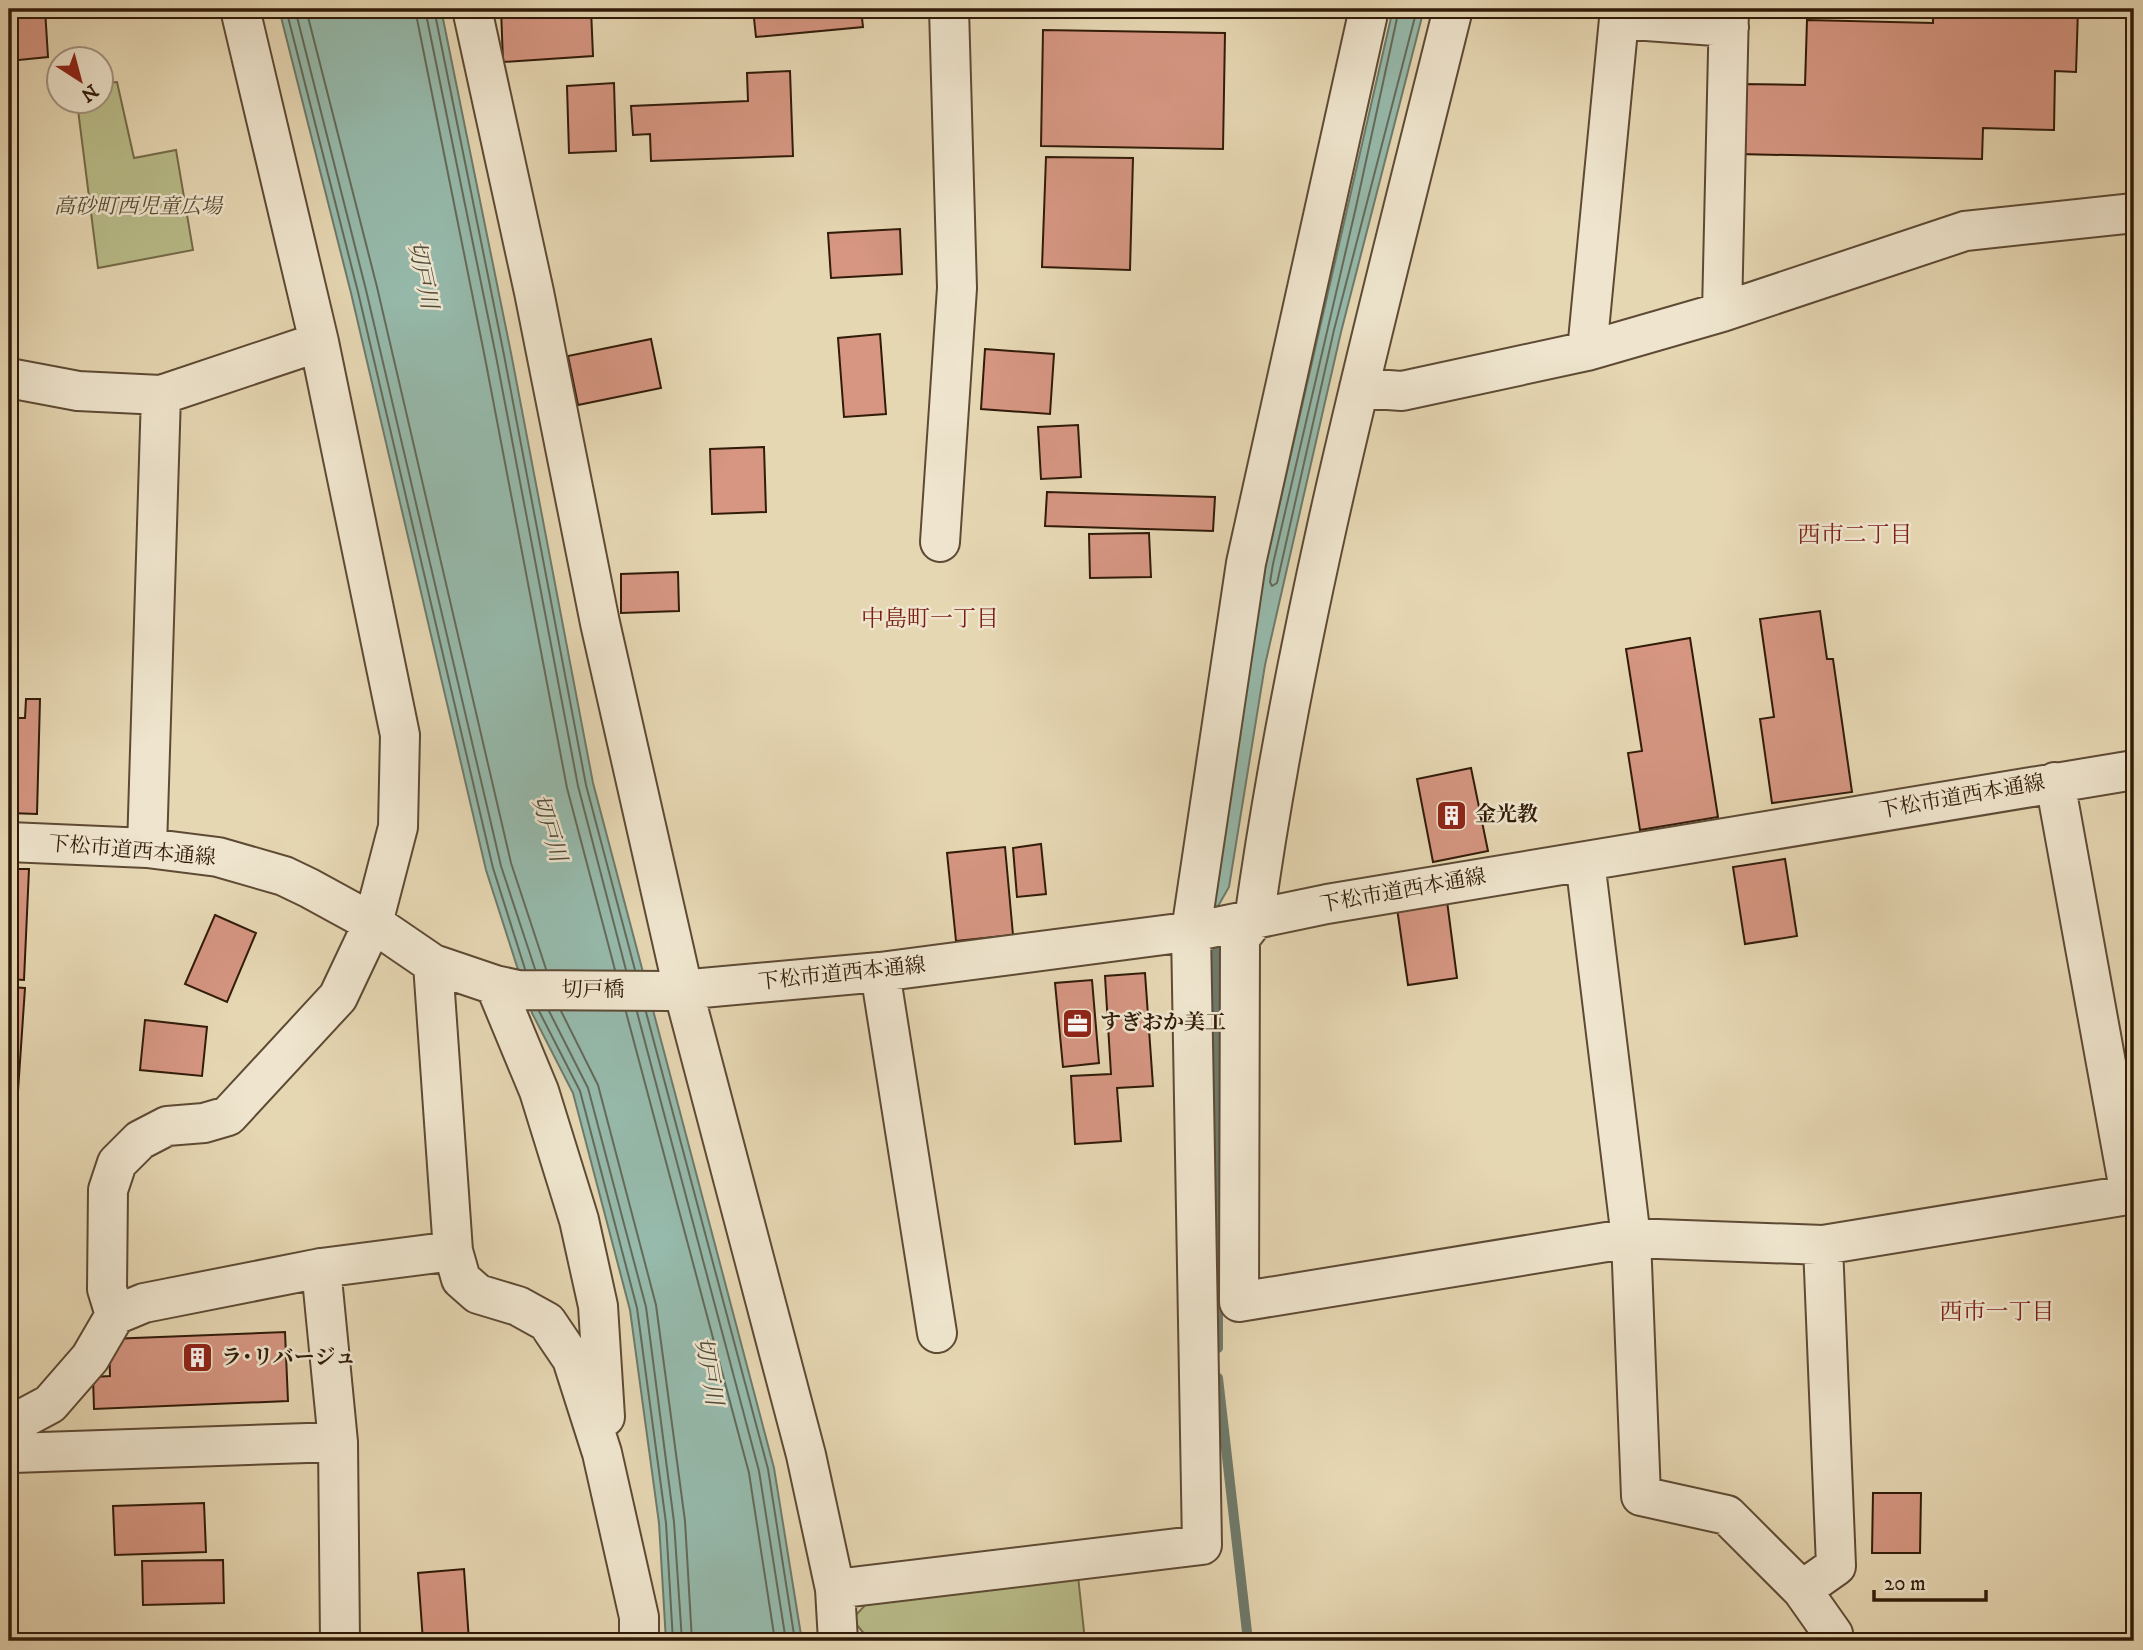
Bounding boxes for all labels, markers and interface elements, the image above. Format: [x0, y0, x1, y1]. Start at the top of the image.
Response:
north arrow [46, 46, 116, 116]
text: N [76, 79, 102, 107]
park label: 高砂町西児童広場 [54, 194, 224, 220]
water label: 切戸川 [401, 238, 444, 315]
district label: 西市二丁目 [1798, 521, 1913, 550]
district label: 中島町一丁目 [861, 605, 999, 634]
street label: 下松市道西本通線 [1877, 770, 2047, 824]
water label: 切戸川 [524, 791, 573, 868]
building icon: 金光教 [1435, 798, 1469, 832]
place label: 金光教 [1475, 802, 1538, 828]
street label: 下松市道西本通線 [47, 831, 217, 871]
street label: 下松市道西本通線 [1318, 864, 1488, 918]
street label: 下松市道西本通線 [757, 952, 927, 996]
street label: 切戸橋 [562, 977, 625, 1003]
office icon: すぎおか美工 [1060, 1006, 1094, 1040]
place label: すぎおか美工 [1100, 1010, 1226, 1036]
district label: 西市一丁目 [1940, 1298, 2055, 1327]
water label: 切戸川 [688, 1335, 729, 1410]
building icon: ラ･リバージュ [181, 1341, 215, 1375]
place label: ラ･リバージュ [221, 1345, 356, 1371]
scale bar [1874, 1559, 1986, 1603]
text: 20 m [1884, 1571, 1926, 1597]

